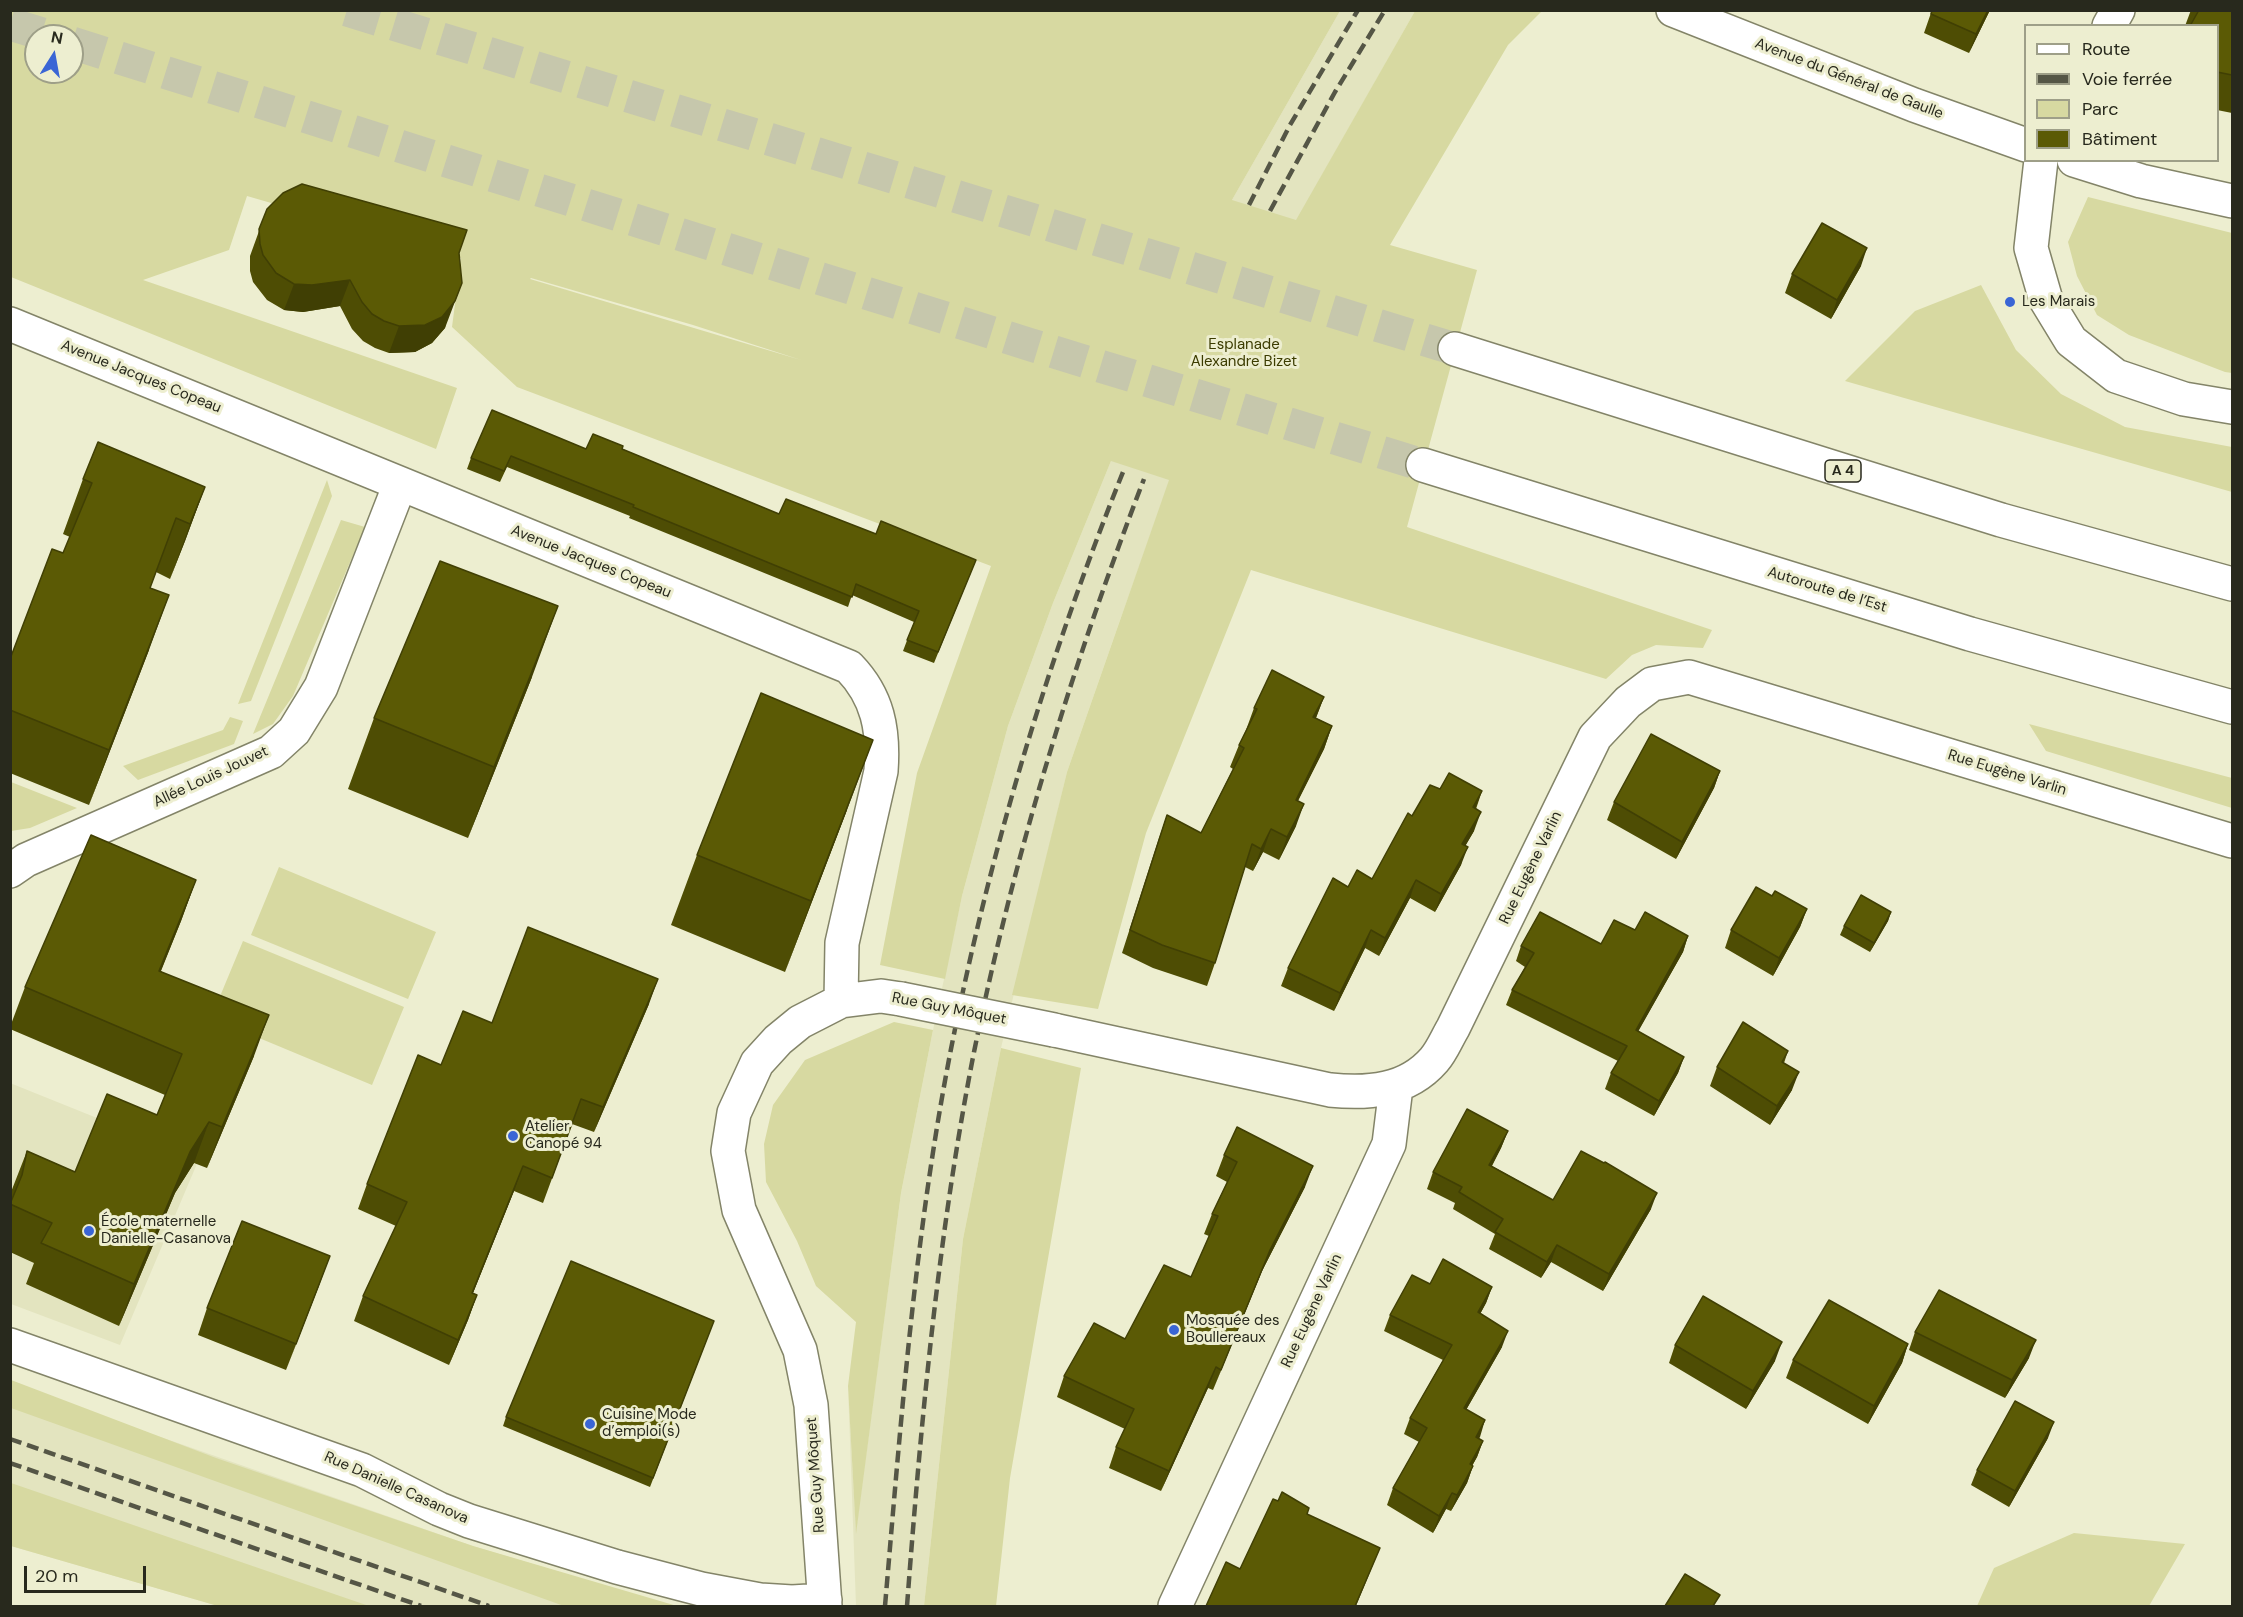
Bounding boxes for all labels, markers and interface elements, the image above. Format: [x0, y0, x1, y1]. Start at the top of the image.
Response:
north arrow [24, 24, 84, 84]
legend [2024, 24, 2219, 162]
text: N [49, 26, 65, 49]
street label: Avenue du Général de Gaulle [1752, 35, 1946, 123]
text: Route [2082, 37, 2130, 61]
text: Voie ferrée [2082, 67, 2172, 91]
text: Parc [2082, 97, 2118, 121]
text: Bâtiment [2082, 127, 2157, 151]
place label: Les Marais [2022, 293, 2095, 311]
marker: Les Marais [2003, 295, 2017, 309]
park label: Esplanade Alexandre Bizet [1191, 336, 1297, 371]
street label: Avenue Jacques Copeau [58, 337, 224, 417]
road number: A 4 [1825, 460, 1861, 482]
street label: Avenue Jacques Copeau [508, 522, 674, 602]
street label: Autoroute de l’Est [1765, 563, 1889, 617]
street label: Allée Louis Jouvet [151, 743, 271, 811]
street label: Rue Eugène Varlin [1945, 746, 2069, 800]
street label: Rue Eugène Varlin [1496, 809, 1566, 927]
street label: Rue Guy Môquet [890, 989, 1008, 1029]
place label: Atelier Canopé 94 [525, 1118, 602, 1153]
marker: Atelier Canopé 94 [506, 1129, 520, 1143]
place label: École maternelle Danielle-Casanova [101, 1213, 231, 1248]
marker: École maternelle Danielle-Casanova [82, 1224, 96, 1238]
street label: Rue Eugène Varlin [1278, 1251, 1346, 1371]
place label: Mosquée des Boullereaux [1186, 1312, 1280, 1347]
marker: Mosquée des Boullereaux [1167, 1323, 1181, 1337]
place label: Cuisine Mode d’emploi(s) [602, 1406, 697, 1441]
marker: Cuisine Mode d’emploi(s) [583, 1417, 597, 1431]
street label: Rue Guy Môquet [803, 1417, 829, 1533]
street label: Rue Danielle Casanova [321, 1448, 471, 1528]
scale bar [27, 1554, 148, 1592]
text: 20 m [35, 1564, 78, 1588]

